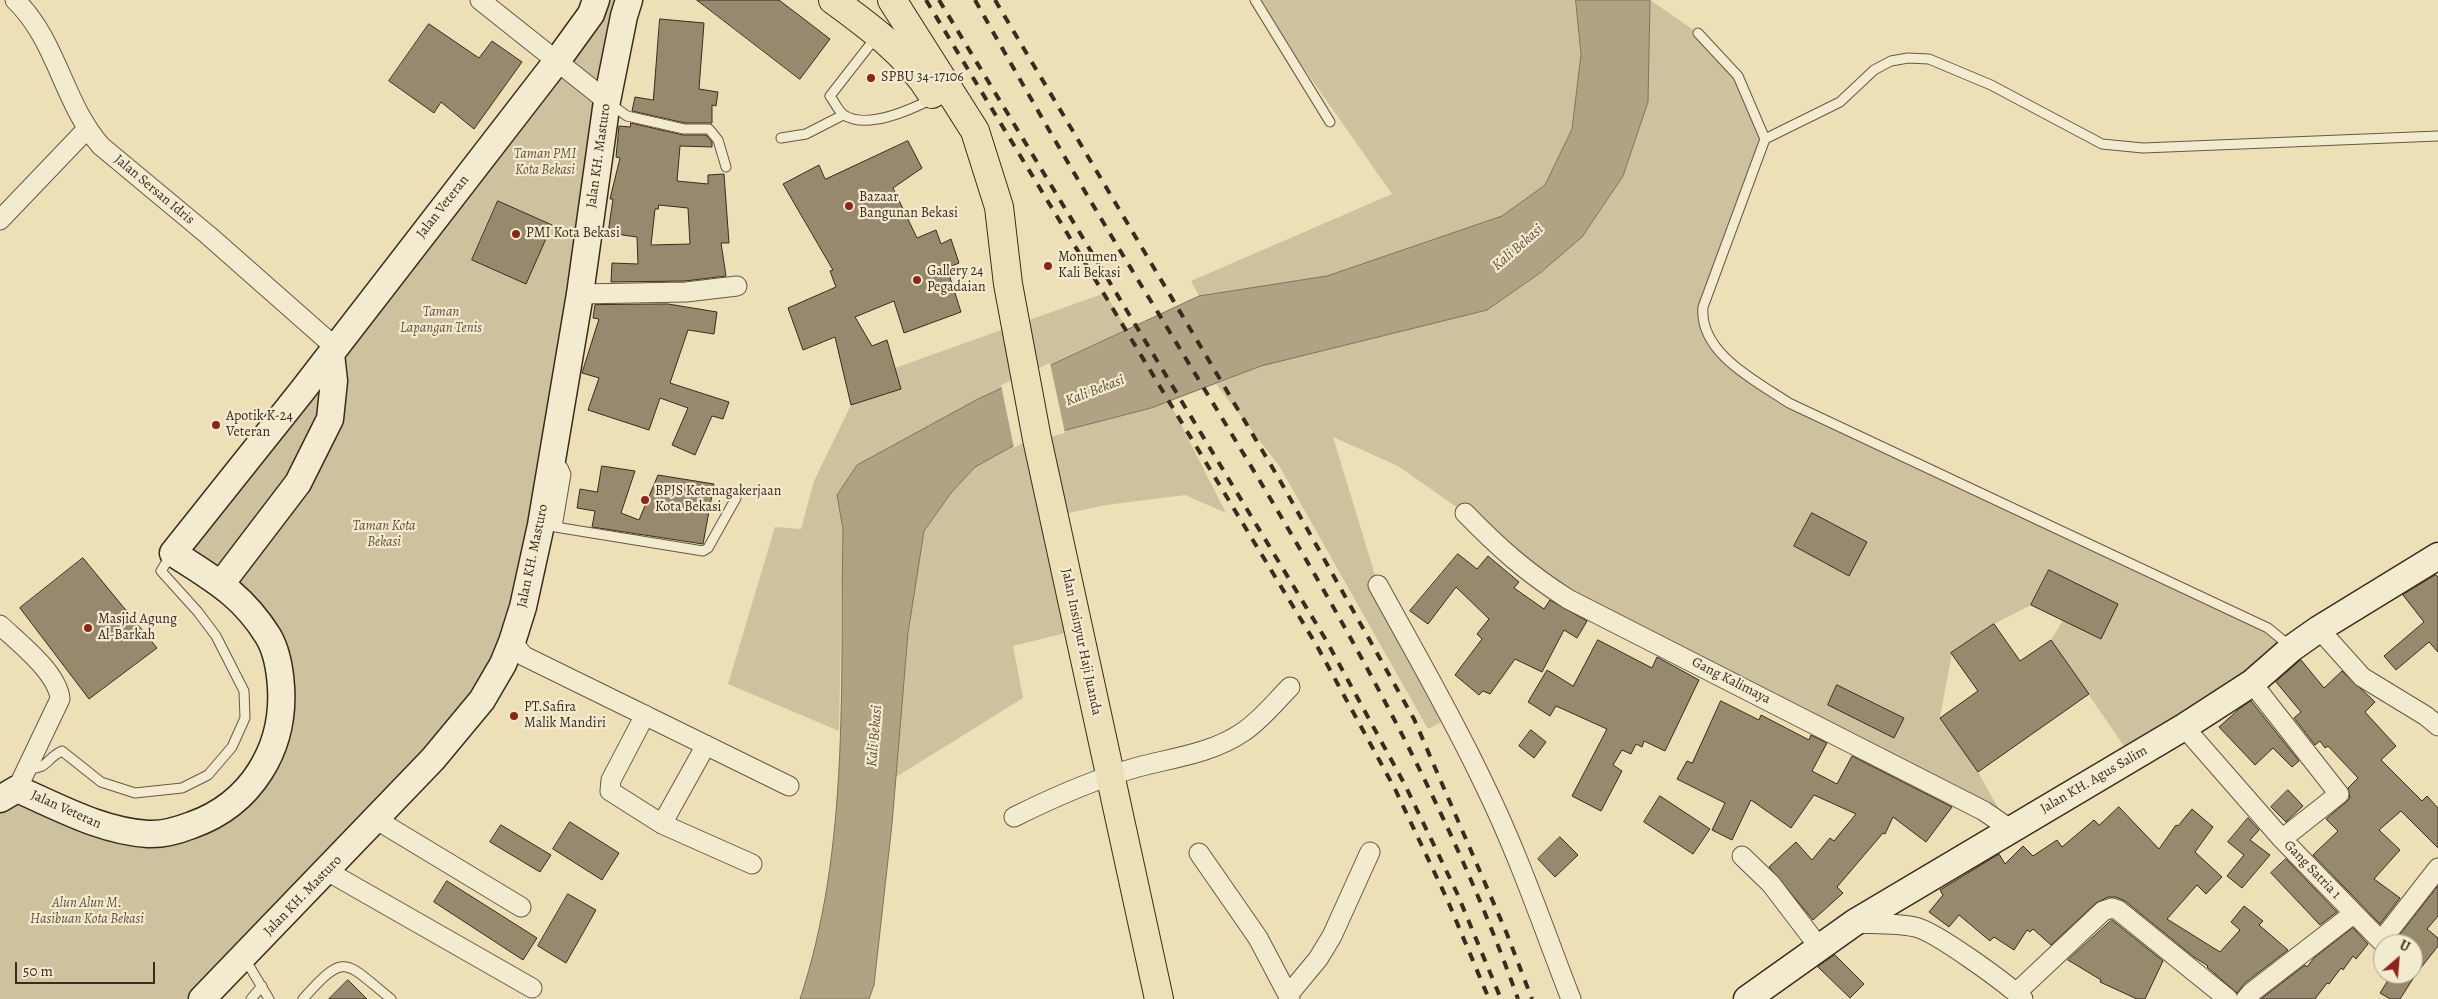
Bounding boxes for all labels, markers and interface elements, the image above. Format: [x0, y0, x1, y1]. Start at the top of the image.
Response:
place label: SPBU 34-17106 [881, 70, 964, 86]
marker: SPBU 34-17106 [865, 72, 877, 84]
street label: Jalan KH. Masturo [583, 103, 615, 209]
park label: Taman PMI Kota Bekasi [514, 147, 576, 180]
street label: Jalan Sersan Idris [110, 152, 198, 228]
street label: Jalan Veteran [413, 172, 473, 242]
place label: Bazaar Bangunan Bekasi [859, 190, 958, 222]
marker: Bazaar Bangunan Bekasi [843, 200, 855, 212]
water label: Kali Bekasi [1489, 221, 1547, 275]
place label: PMI Kota Bekasi [526, 226, 620, 242]
marker: PMI Kota Bekasi [510, 228, 522, 240]
place label: Monumen Kali Bekasi [1058, 250, 1121, 282]
marker: Monumen Kali Bekasi [1042, 260, 1054, 272]
place label: Gallery 24 Pegadaian [927, 264, 986, 296]
marker: Gallery 24 Pegadaian [911, 274, 923, 286]
park label: Taman Lapangan Tenis [400, 305, 482, 338]
water label: Kali Bekasi [1063, 372, 1127, 410]
place label: Apotik K-24 Veteran [226, 409, 293, 442]
marker: Apotik K-24 Veteran [210, 419, 222, 431]
place label: BPJS Ketenagakerjaan Kota Bekasi [655, 484, 781, 516]
marker: BPJS Ketenagakerjaan Kota Bekasi [639, 494, 651, 506]
street label: Jalan KH. Masturo [514, 503, 552, 609]
park label: Taman Kota Bekasi [353, 519, 415, 552]
street label: Jalan Insinyur Haji Juanda [1057, 567, 1105, 717]
place label: Masjid Agung Al-Barkah [98, 612, 177, 644]
marker: Masjid Agung Al-Barkah [82, 622, 94, 634]
street label: Gang Kalimaya [1689, 654, 1773, 708]
place label: PT.Safira Malik Mandiri [524, 700, 606, 732]
water label: Kali Bekasi [863, 704, 887, 768]
marker: PT.Safira Malik Mandiri [508, 710, 520, 722]
street label: Jalan KH. Agus Salim [2037, 743, 2151, 817]
street label: Jalan Veteran [28, 787, 104, 833]
street label: Gang Satria 1 [2280, 837, 2344, 903]
street label: Jalan KH. Masturo [260, 852, 346, 940]
park label: Alun Alun M. Hasibuan Kota Bekasi [30, 896, 144, 929]
north arrow [2373, 934, 2423, 984]
text: U [2396, 936, 2413, 957]
scale bar [18, 952, 158, 984]
text: 50 m [23, 961, 53, 981]

